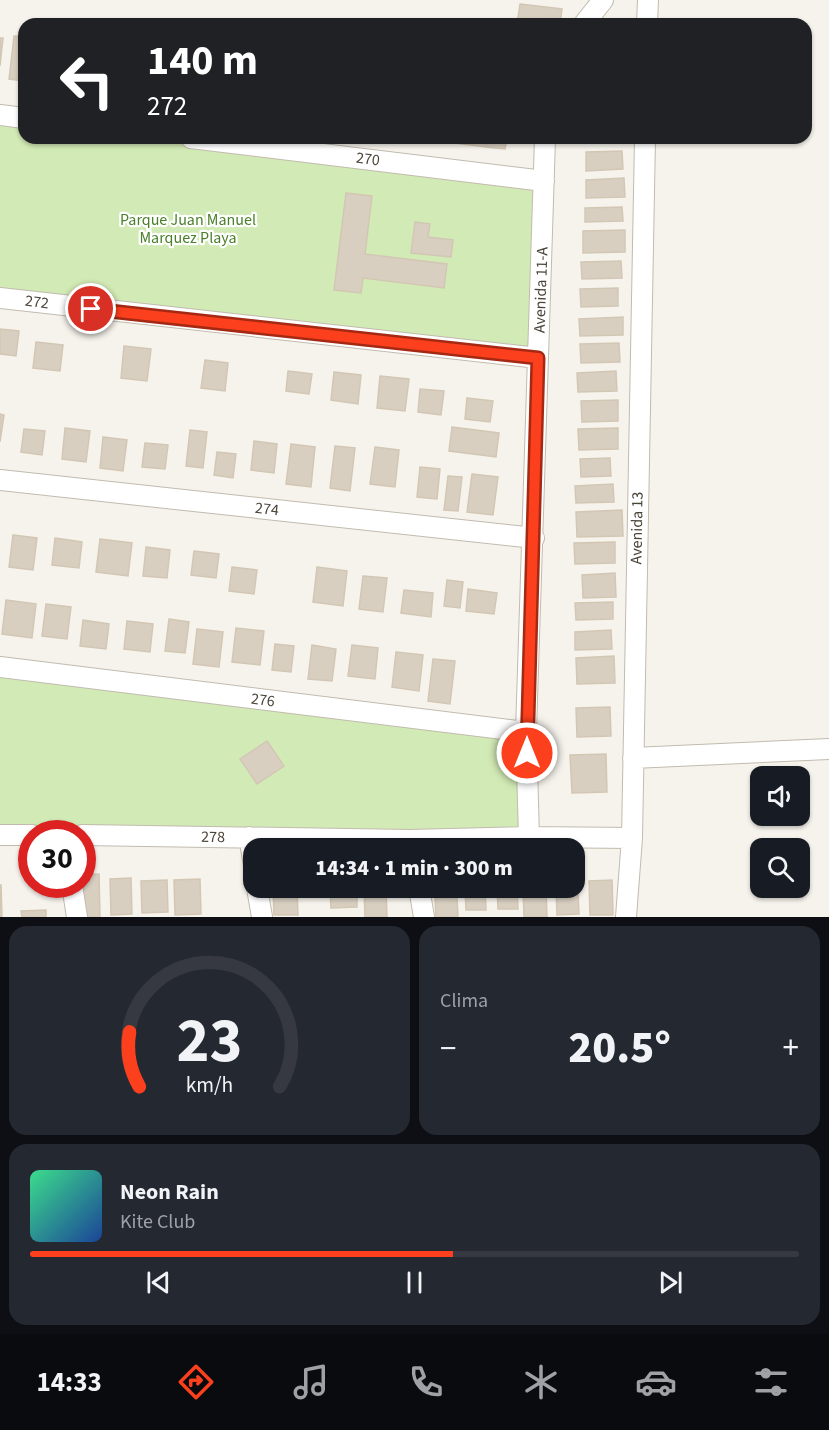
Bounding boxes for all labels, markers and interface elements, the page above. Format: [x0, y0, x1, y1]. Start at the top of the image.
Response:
text: 140 m [147, 31, 258, 91]
icon: left [48, 42, 126, 120]
text: 272 [147, 87, 187, 126]
street label: 270 [355, 147, 381, 171]
park label: Parque Juan Manuel Marquez Playa [120, 209, 256, 249]
street label: Avenida 11-A [529, 246, 554, 334]
pin [65, 283, 116, 334]
street label: 272 [24, 290, 50, 314]
icon: arrive [74, 292, 107, 325]
street label: Avenida 13 [625, 491, 649, 565]
street label: 274 [254, 497, 280, 521]
street label: 276 [250, 688, 276, 712]
position arrow [495, 721, 559, 785]
map controls [750, 766, 810, 898]
button: sound [750, 766, 810, 826]
speed limit sign: 30 [18, 820, 96, 898]
street label: 278 [201, 826, 225, 848]
button: search [750, 838, 810, 898]
text: 14:34 · 1 min · 300 m [315, 852, 513, 884]
text: Clima [440, 987, 488, 1015]
text: 23 [177, 997, 242, 1086]
text: 20.5° [568, 1016, 671, 1080]
text: − [440, 1025, 456, 1072]
text: + [783, 1025, 799, 1072]
text: km/h [186, 1071, 233, 1102]
text: Neon Rain [120, 1176, 219, 1208]
text: Kite Club [120, 1208, 195, 1236]
icon: previous [142, 1266, 175, 1299]
icon: pause [398, 1266, 431, 1299]
icon: next [654, 1266, 687, 1299]
icon: directions [175, 1361, 217, 1403]
icon: music [290, 1361, 332, 1403]
icon: phone [405, 1361, 447, 1403]
icon: climate [520, 1361, 562, 1403]
icon: car [635, 1361, 677, 1403]
icon: filters [750, 1361, 792, 1403]
text: 14:33 [37, 1363, 102, 1402]

